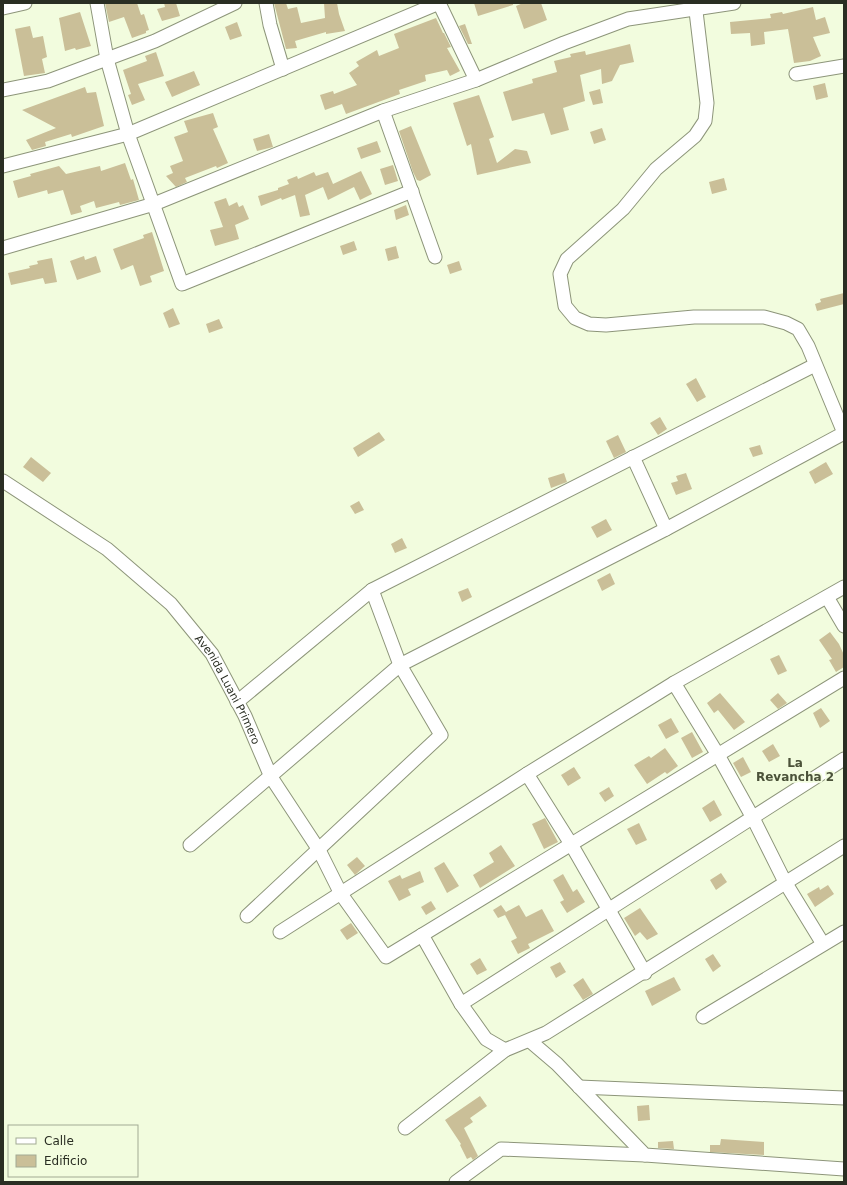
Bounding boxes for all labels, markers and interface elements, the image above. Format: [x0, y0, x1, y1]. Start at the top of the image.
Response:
street label: Avenida Luani Primero [192, 632, 263, 746]
district label: La Revancha 2 [756, 756, 834, 784]
legend [8, 1125, 138, 1177]
text: Calle [44, 1134, 74, 1148]
text: Edificio [44, 1154, 87, 1168]

